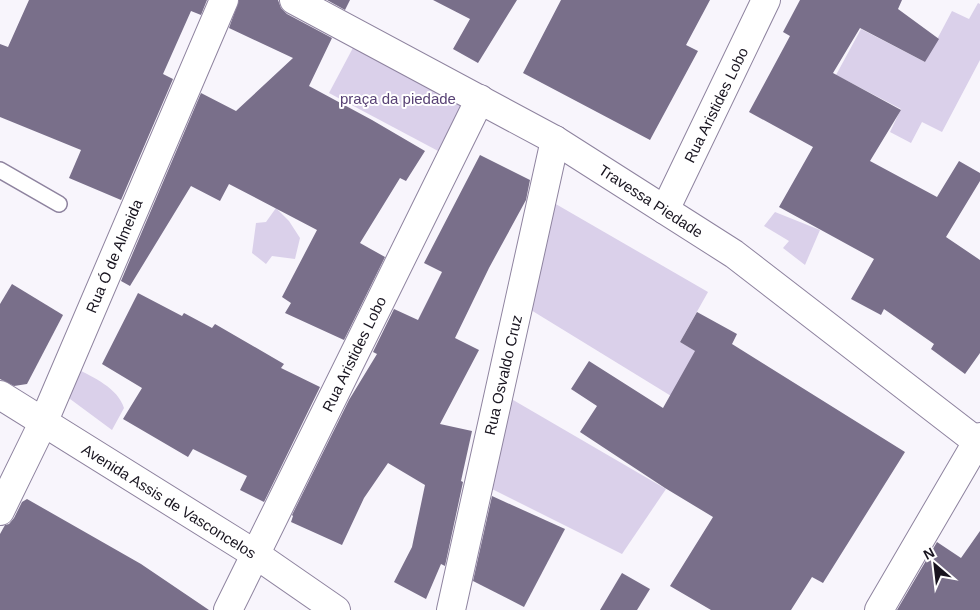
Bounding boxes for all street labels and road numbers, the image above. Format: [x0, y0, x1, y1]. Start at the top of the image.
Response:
street label: Rua Aristides Lobo [681, 45, 751, 165]
street label: Travessa Piedade [596, 161, 706, 241]
street label: Rua Ó de Almeida [82, 196, 146, 315]
street label: Rua Aristides Lobo [319, 294, 389, 414]
street label: Rua Osvaldo Cruz [481, 313, 525, 437]
street label: Avenida Assis de Vasconcelos [79, 440, 259, 562]

